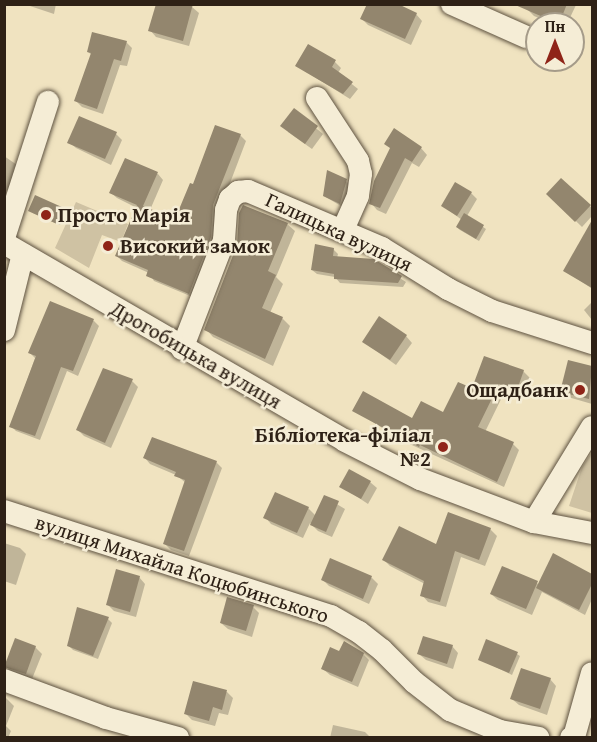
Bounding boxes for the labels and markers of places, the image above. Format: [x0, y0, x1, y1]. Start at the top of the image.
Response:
place label: Просто Марія [58, 202, 190, 228]
marker: Просто Марія [39, 208, 53, 222]
place label: Високий замок [120, 233, 270, 259]
marker: Високий замок [101, 239, 115, 253]
place label: Ощадбанк [466, 377, 568, 403]
marker: Ощадбанк [573, 383, 587, 397]
place label: Бібліотека-філіал №2 [255, 422, 431, 472]
marker: Бібліотека-філіал №2 [436, 440, 450, 454]

